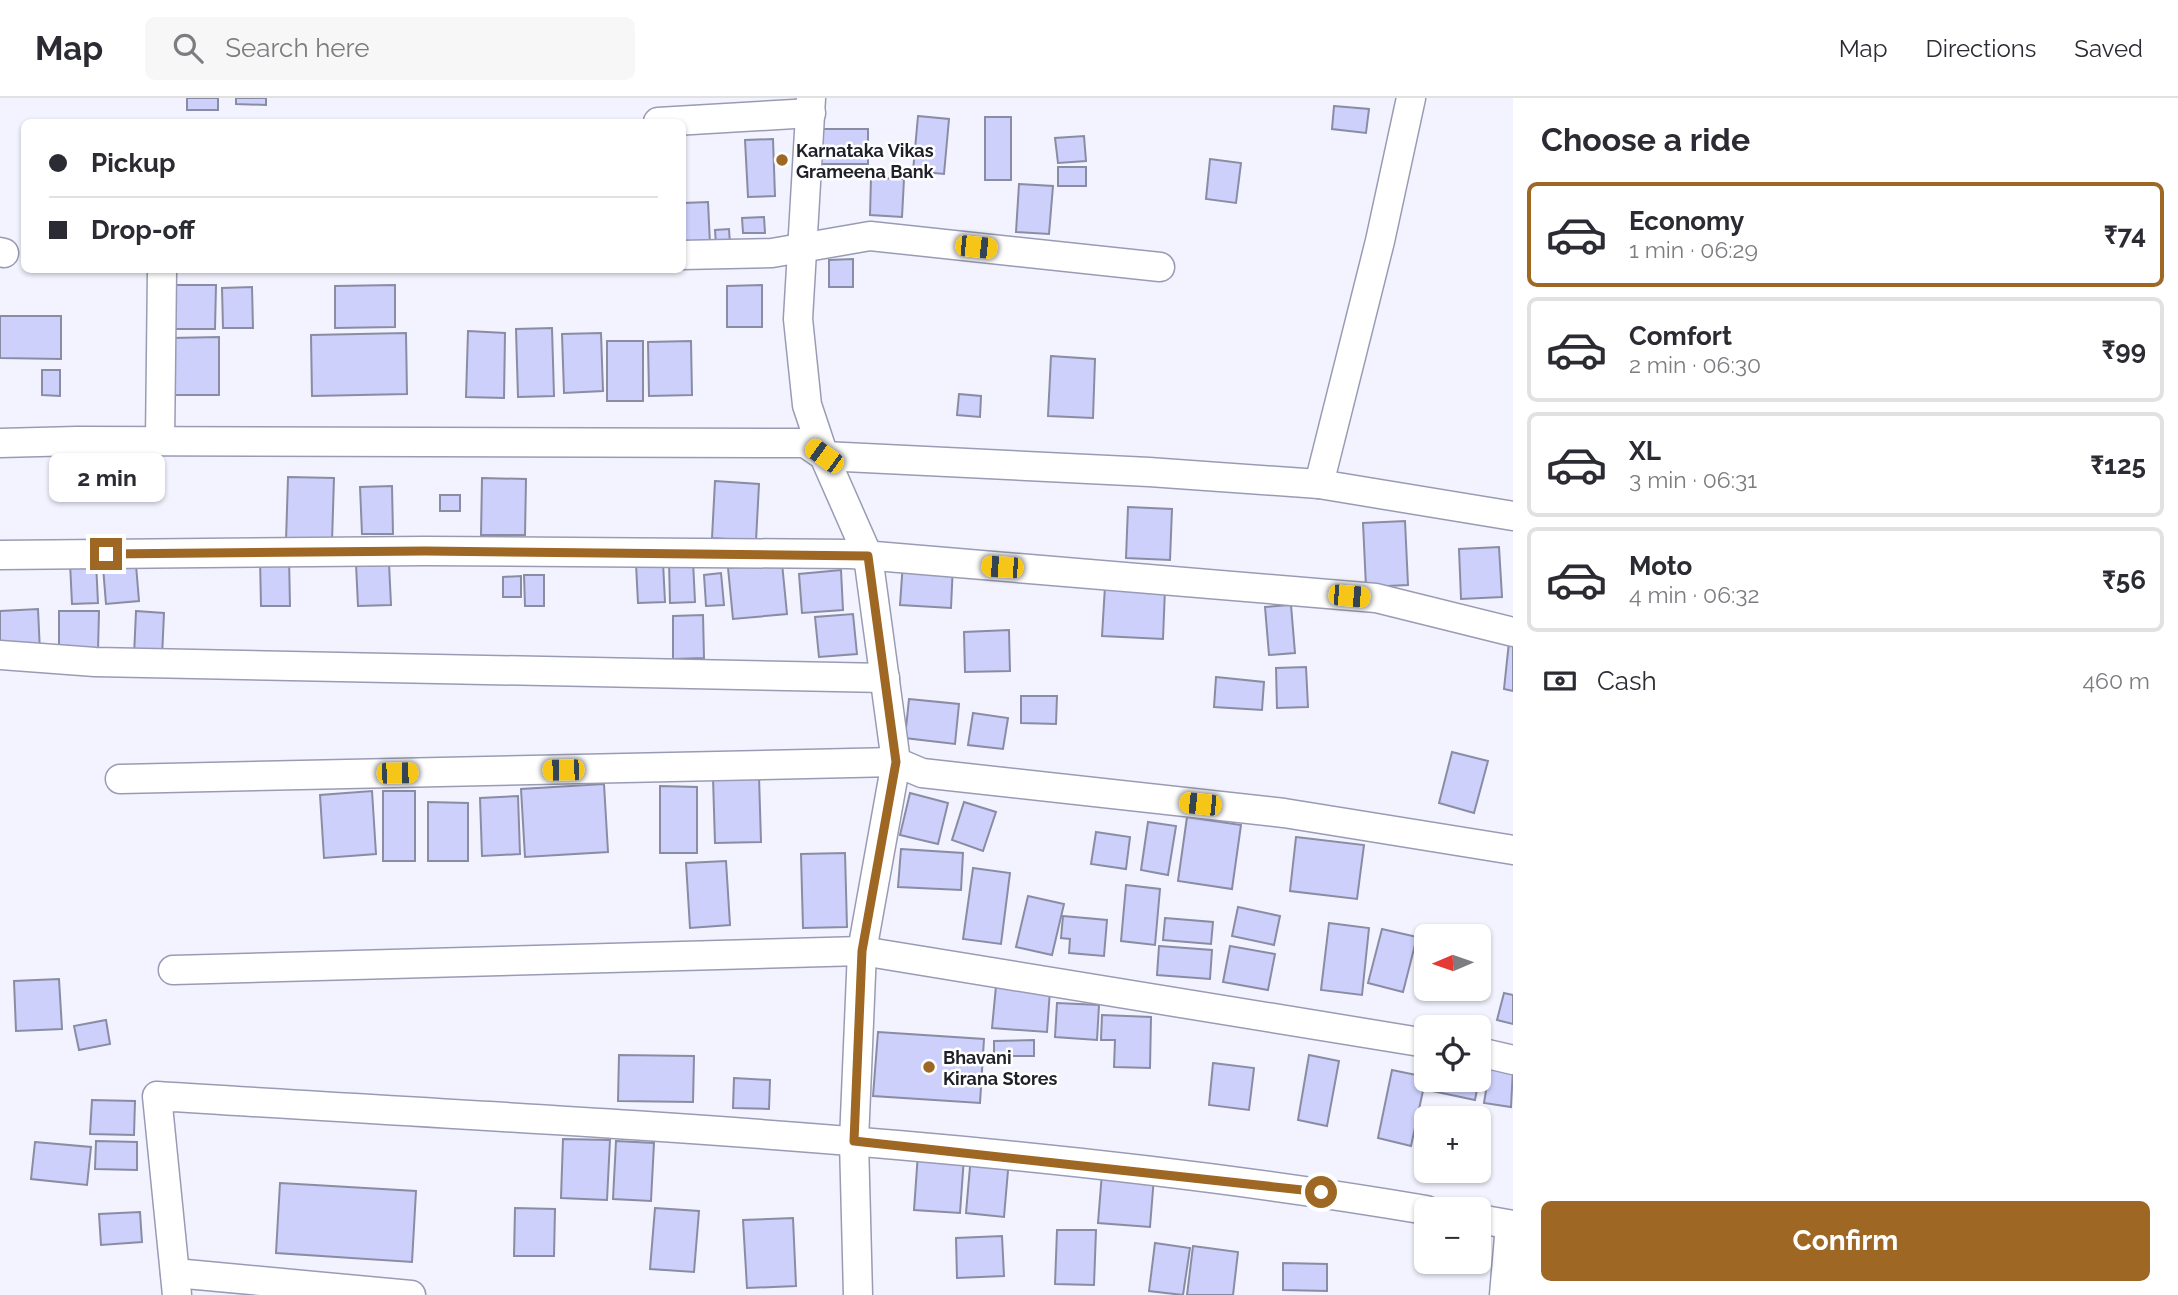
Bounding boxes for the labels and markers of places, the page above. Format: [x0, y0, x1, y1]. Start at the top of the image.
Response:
place label: Karnataka Vikas Grameena Bank [796, 140, 935, 182]
marker: Karnataka Vikas Grameena Bank [774, 152, 790, 168]
place label: Bhavani Kirana Stores [943, 1047, 1058, 1089]
marker: Bhavani Kirana Stores [921, 1059, 937, 1075]

